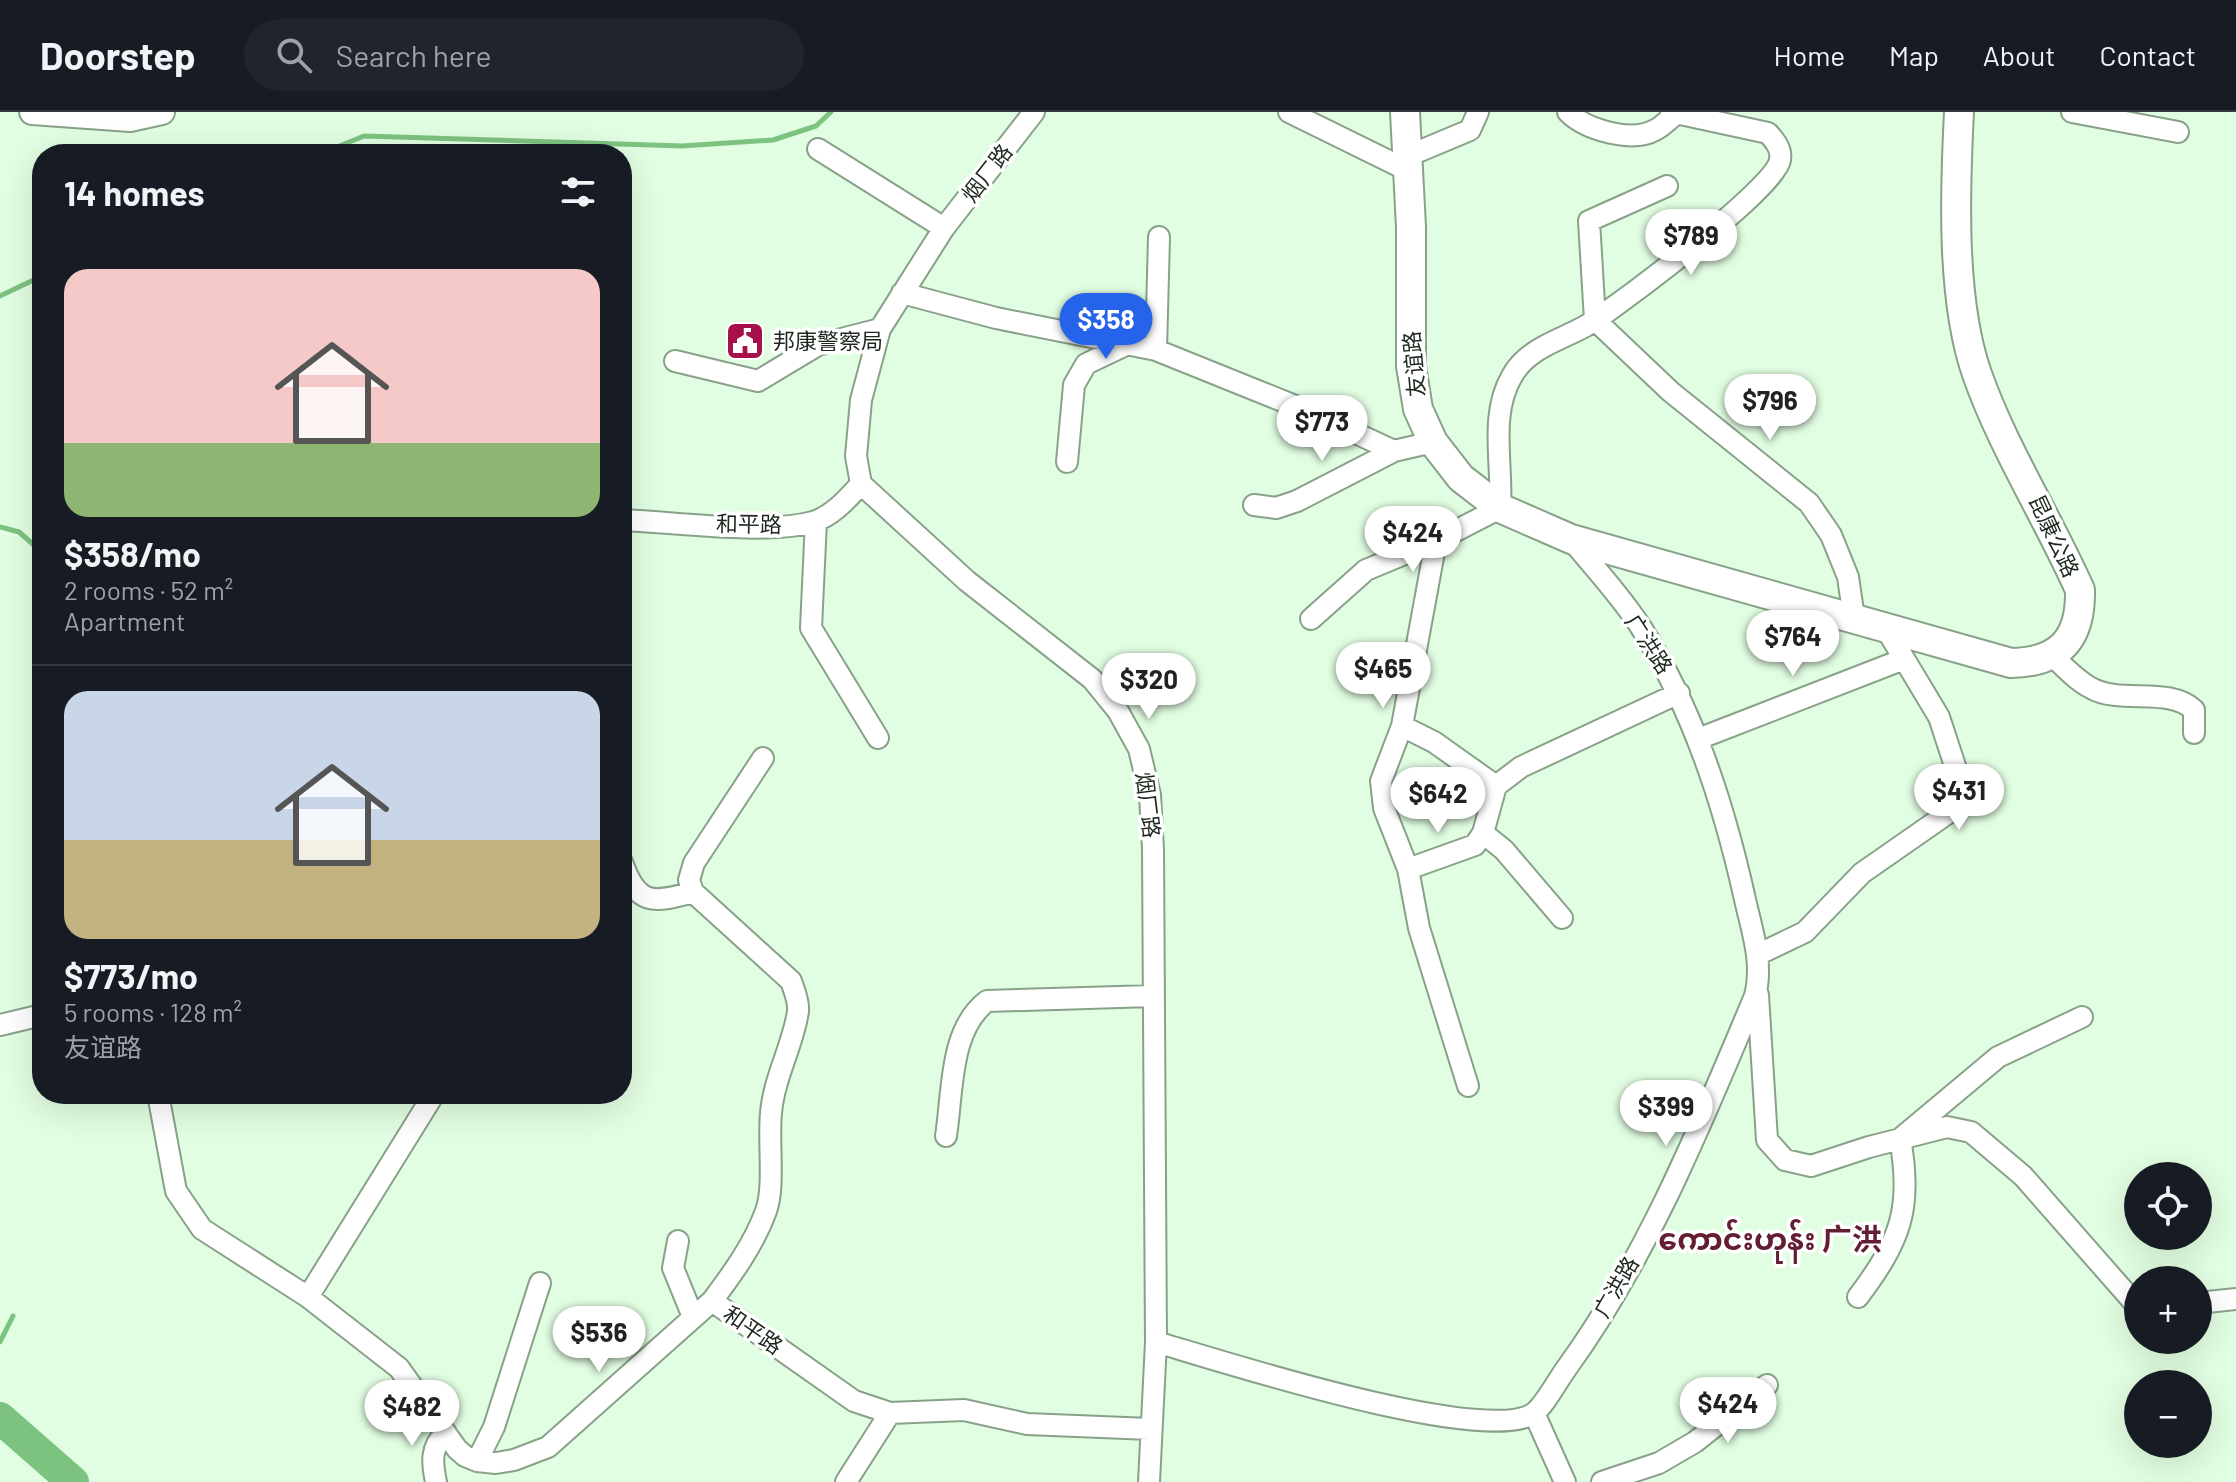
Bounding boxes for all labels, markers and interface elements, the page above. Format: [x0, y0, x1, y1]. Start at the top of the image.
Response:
search box [244, 19, 804, 91]
text: Doorstep [40, 32, 196, 78]
icon: search [272, 33, 316, 77]
text: Search here [336, 37, 492, 73]
text: Home [1774, 38, 1845, 72]
text: Map [1889, 38, 1939, 72]
text: About [1983, 38, 2055, 72]
text: Contact [2099, 38, 2196, 72]
street label: 烟厂路 [956, 138, 1017, 206]
icon: filters [556, 170, 600, 214]
text: 14 homes [64, 172, 205, 213]
pin: $789 [1644, 209, 1738, 277]
text: $789 [1663, 219, 1719, 250]
pin: $358 [1059, 293, 1153, 361]
text: $358 [1078, 303, 1135, 334]
public building icon: 邦康警察局 [724, 320, 766, 362]
icon: home [260, 321, 404, 465]
place label: 邦康警察局 [773, 327, 883, 353]
street label: 友谊路 [1397, 330, 1429, 398]
pin: $796 [1723, 374, 1817, 442]
text: $796 [1742, 384, 1798, 415]
pin: $773 [1275, 395, 1369, 463]
text: $773 [1295, 405, 1349, 436]
street label: 昆康公路 [2025, 490, 2085, 581]
pin: $424 [1366, 506, 1460, 574]
street label: 和平路 [716, 509, 782, 537]
text: $424 [1383, 516, 1443, 547]
text: $358/mo [64, 533, 201, 574]
text: 2 rooms · 52 m² [64, 574, 233, 605]
text: Apartment [64, 605, 185, 636]
street label: 广洪路 [1621, 609, 1679, 678]
pin: $764 [1746, 610, 1840, 678]
text: $764 [1764, 620, 1822, 651]
pin: $465 [1336, 642, 1430, 710]
text: $465 [1354, 652, 1412, 683]
pin: $320 [1102, 653, 1196, 721]
text: $320 [1120, 663, 1178, 694]
icon: home [260, 743, 404, 887]
pin: $431 [1912, 764, 2006, 832]
pin: $642 [1391, 767, 1485, 835]
street label: 烟厂路 [1132, 771, 1166, 839]
text: $431 [1932, 774, 1986, 805]
text: $642 [1408, 777, 1468, 808]
text: $773/mo [64, 955, 198, 996]
text: 5 rooms · 128 m² [64, 996, 242, 1027]
text: 友谊路 [64, 1031, 142, 1062]
pin: $399 [1619, 1080, 1713, 1148]
text: $399 [1638, 1090, 1694, 1121]
map controls [2124, 1162, 2212, 1458]
button: locate [2124, 1162, 2212, 1250]
district label: ကောင်းဟုန်း 广洪 [1658, 1219, 1882, 1264]
street label: 广洪路 [1587, 1251, 1643, 1322]
button: + [2124, 1266, 2212, 1354]
street label: 和平路 [719, 1300, 788, 1359]
pin: $536 [552, 1306, 646, 1374]
text: $536 [571, 1316, 627, 1347]
button: − [2124, 1370, 2212, 1458]
pin: $424 [1681, 1377, 1775, 1445]
pin: $482 [365, 1380, 459, 1448]
text: $424 [1698, 1387, 1758, 1418]
text: $482 [382, 1390, 442, 1421]

